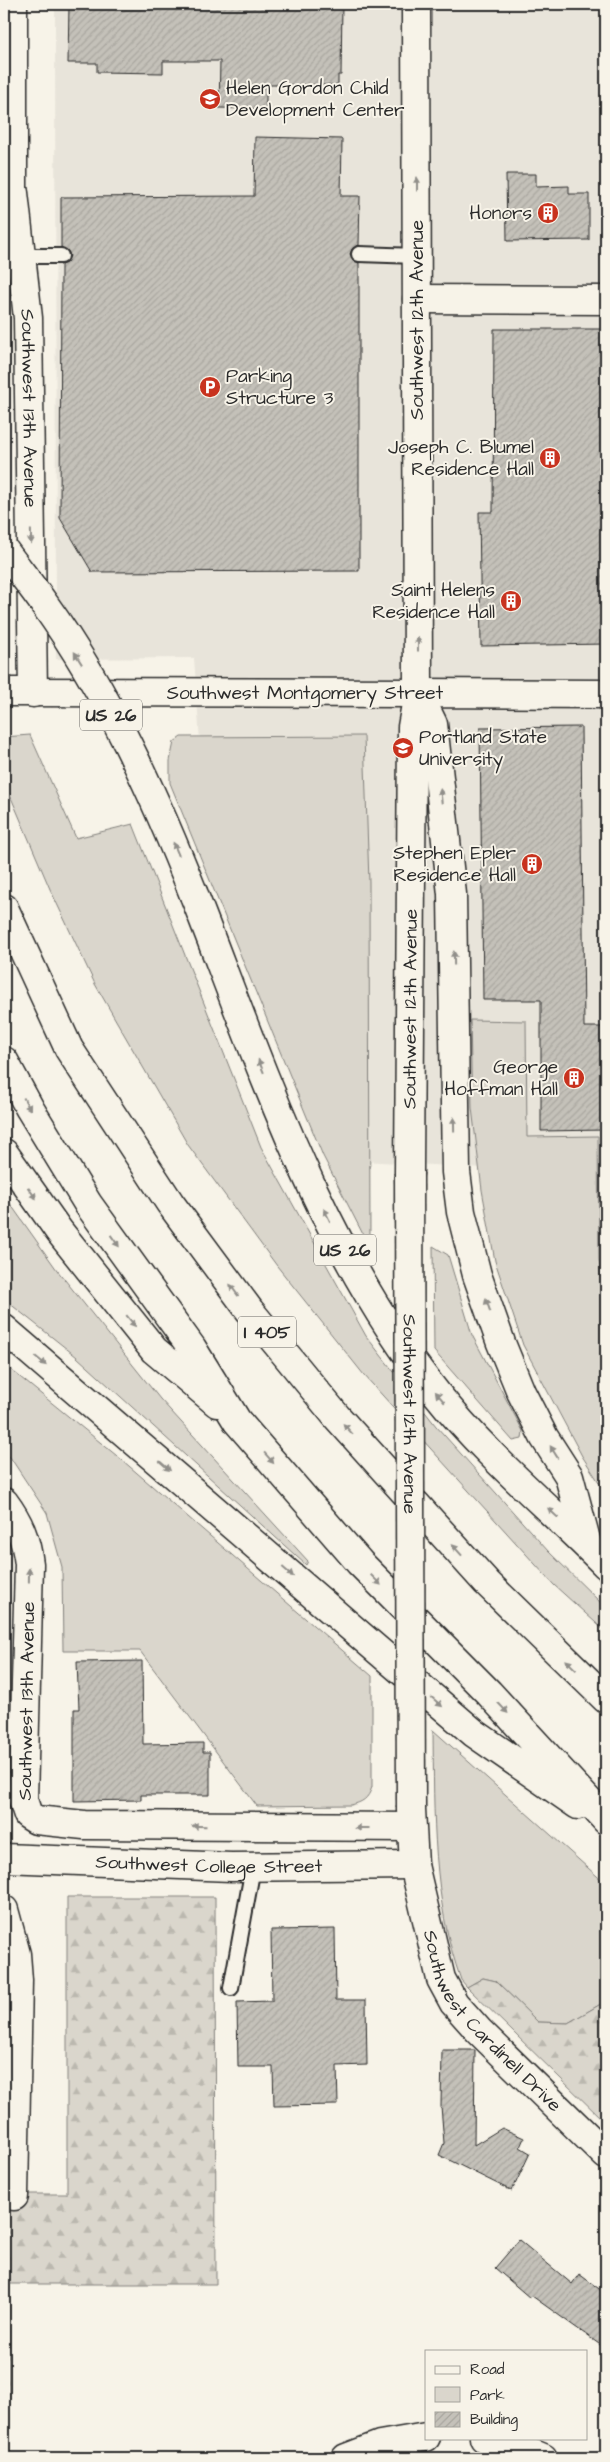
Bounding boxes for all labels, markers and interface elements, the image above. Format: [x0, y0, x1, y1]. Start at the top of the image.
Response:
place label: Helen Gordon Child Development Center [226, 75, 405, 124]
school or university icon: Helen Gordon Child Development Center [198, 87, 222, 111]
one-way arrow [413, 176, 421, 192]
place label: Honors [470, 200, 532, 227]
building icon: Honors [536, 201, 560, 225]
street label: Southwest 12th Avenue [404, 220, 431, 420]
street label: Southwest 13th Avenue [14, 307, 44, 508]
place label: Parking Structure 3 [226, 363, 334, 412]
parking icon: Parking Structure 3 [198, 375, 222, 399]
place label: Joseph C. Blumel Residence Hall [388, 434, 534, 483]
building icon: Joseph C. Blumel Residence Hall [538, 446, 562, 470]
one-way arrow [27, 529, 35, 545]
place label: Saint Helens Residence Hall [372, 577, 495, 626]
building icon: Saint Helens Residence Hall [499, 589, 523, 613]
one-way arrow [414, 636, 422, 652]
one-way arrow [74, 651, 83, 664]
street label: Southwest Montgomery Street [167, 680, 444, 708]
road number: US 26 [80, 700, 142, 730]
place label: Portland State University [419, 724, 547, 774]
school or university icon: Portland State University [391, 736, 415, 760]
one-way arrow [437, 788, 445, 804]
place label: Stephen Epler Residence Hall [393, 840, 517, 889]
one-way arrow [171, 842, 179, 856]
building icon: Stephen Epler Residence Hall [520, 852, 544, 876]
street label: Southwest 12th Avenue [396, 909, 424, 1109]
one-way arrow [449, 950, 457, 966]
place label: George Hoffman Hall [445, 1054, 558, 1103]
one-way arrow [257, 1059, 264, 1074]
building icon: George Hoffman Hall [562, 1066, 586, 1090]
one-way arrow [23, 1097, 31, 1111]
one-way arrow [450, 1115, 458, 1131]
one-way arrow [27, 1186, 37, 1199]
one-way arrow [323, 1208, 331, 1222]
one-way arrow [110, 1234, 120, 1248]
road number: US 26 [314, 1234, 376, 1266]
one-way arrow [229, 1283, 239, 1297]
one-way arrow [484, 1297, 491, 1312]
street label: Southwest 12th Avenue [396, 1314, 424, 1514]
one-way arrow [125, 1315, 137, 1327]
road number: I 405 [238, 1316, 296, 1348]
one-way arrow [34, 1355, 47, 1366]
one-way arrow [435, 1391, 446, 1403]
one-way arrow [342, 1424, 354, 1436]
one-way arrow [549, 1446, 559, 1459]
one-way arrow [263, 1451, 275, 1463]
one-way arrow [158, 1460, 170, 1472]
one-way arrow [547, 1507, 559, 1519]
one-way arrow [451, 1544, 463, 1556]
one-way arrow [282, 1566, 294, 1577]
one-way arrow [25, 1567, 33, 1583]
one-way arrow [370, 1573, 382, 1585]
street label: Southwest 13th Avenue [12, 1601, 42, 1801]
one-way arrow [566, 1660, 578, 1672]
one-way arrow [431, 1696, 444, 1707]
one-way arrow [497, 1701, 509, 1713]
one-way arrow [191, 1822, 207, 1830]
one-way arrow [354, 1824, 370, 1832]
street label: Southwest College Street [95, 1848, 323, 1881]
street label: Southwest Cardinell Drive [416, 1927, 568, 2118]
legend [425, 2350, 588, 2440]
text: Road [470, 2359, 505, 2380]
text: Park [470, 2385, 505, 2406]
text: Building [470, 2409, 518, 2431]

